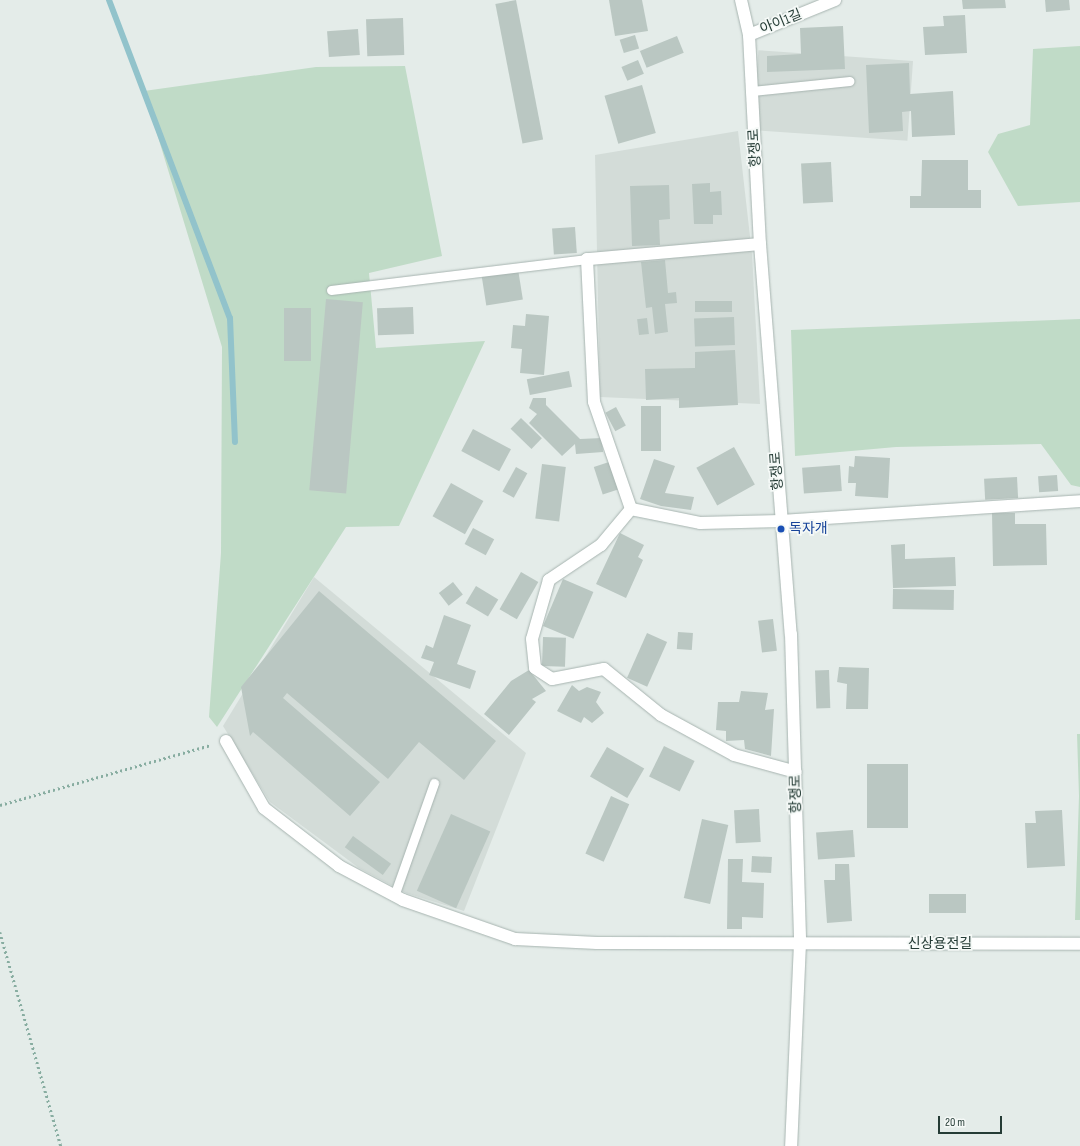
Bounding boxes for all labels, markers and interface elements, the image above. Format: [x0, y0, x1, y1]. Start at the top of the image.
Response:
street label: 아이1길 [758, 6, 804, 38]
street label: 항쟁로 [746, 128, 764, 168]
street label: 항쟁로 [767, 451, 787, 491]
place label: 독자개 [789, 521, 828, 537]
marker: 독자개 [776, 524, 786, 534]
street label: 항쟁로 [787, 775, 805, 813]
street label: 신상용전길 [908, 936, 972, 952]
scale bar [940, 1108, 1004, 1134]
text: 20 m [945, 1115, 965, 1130]

